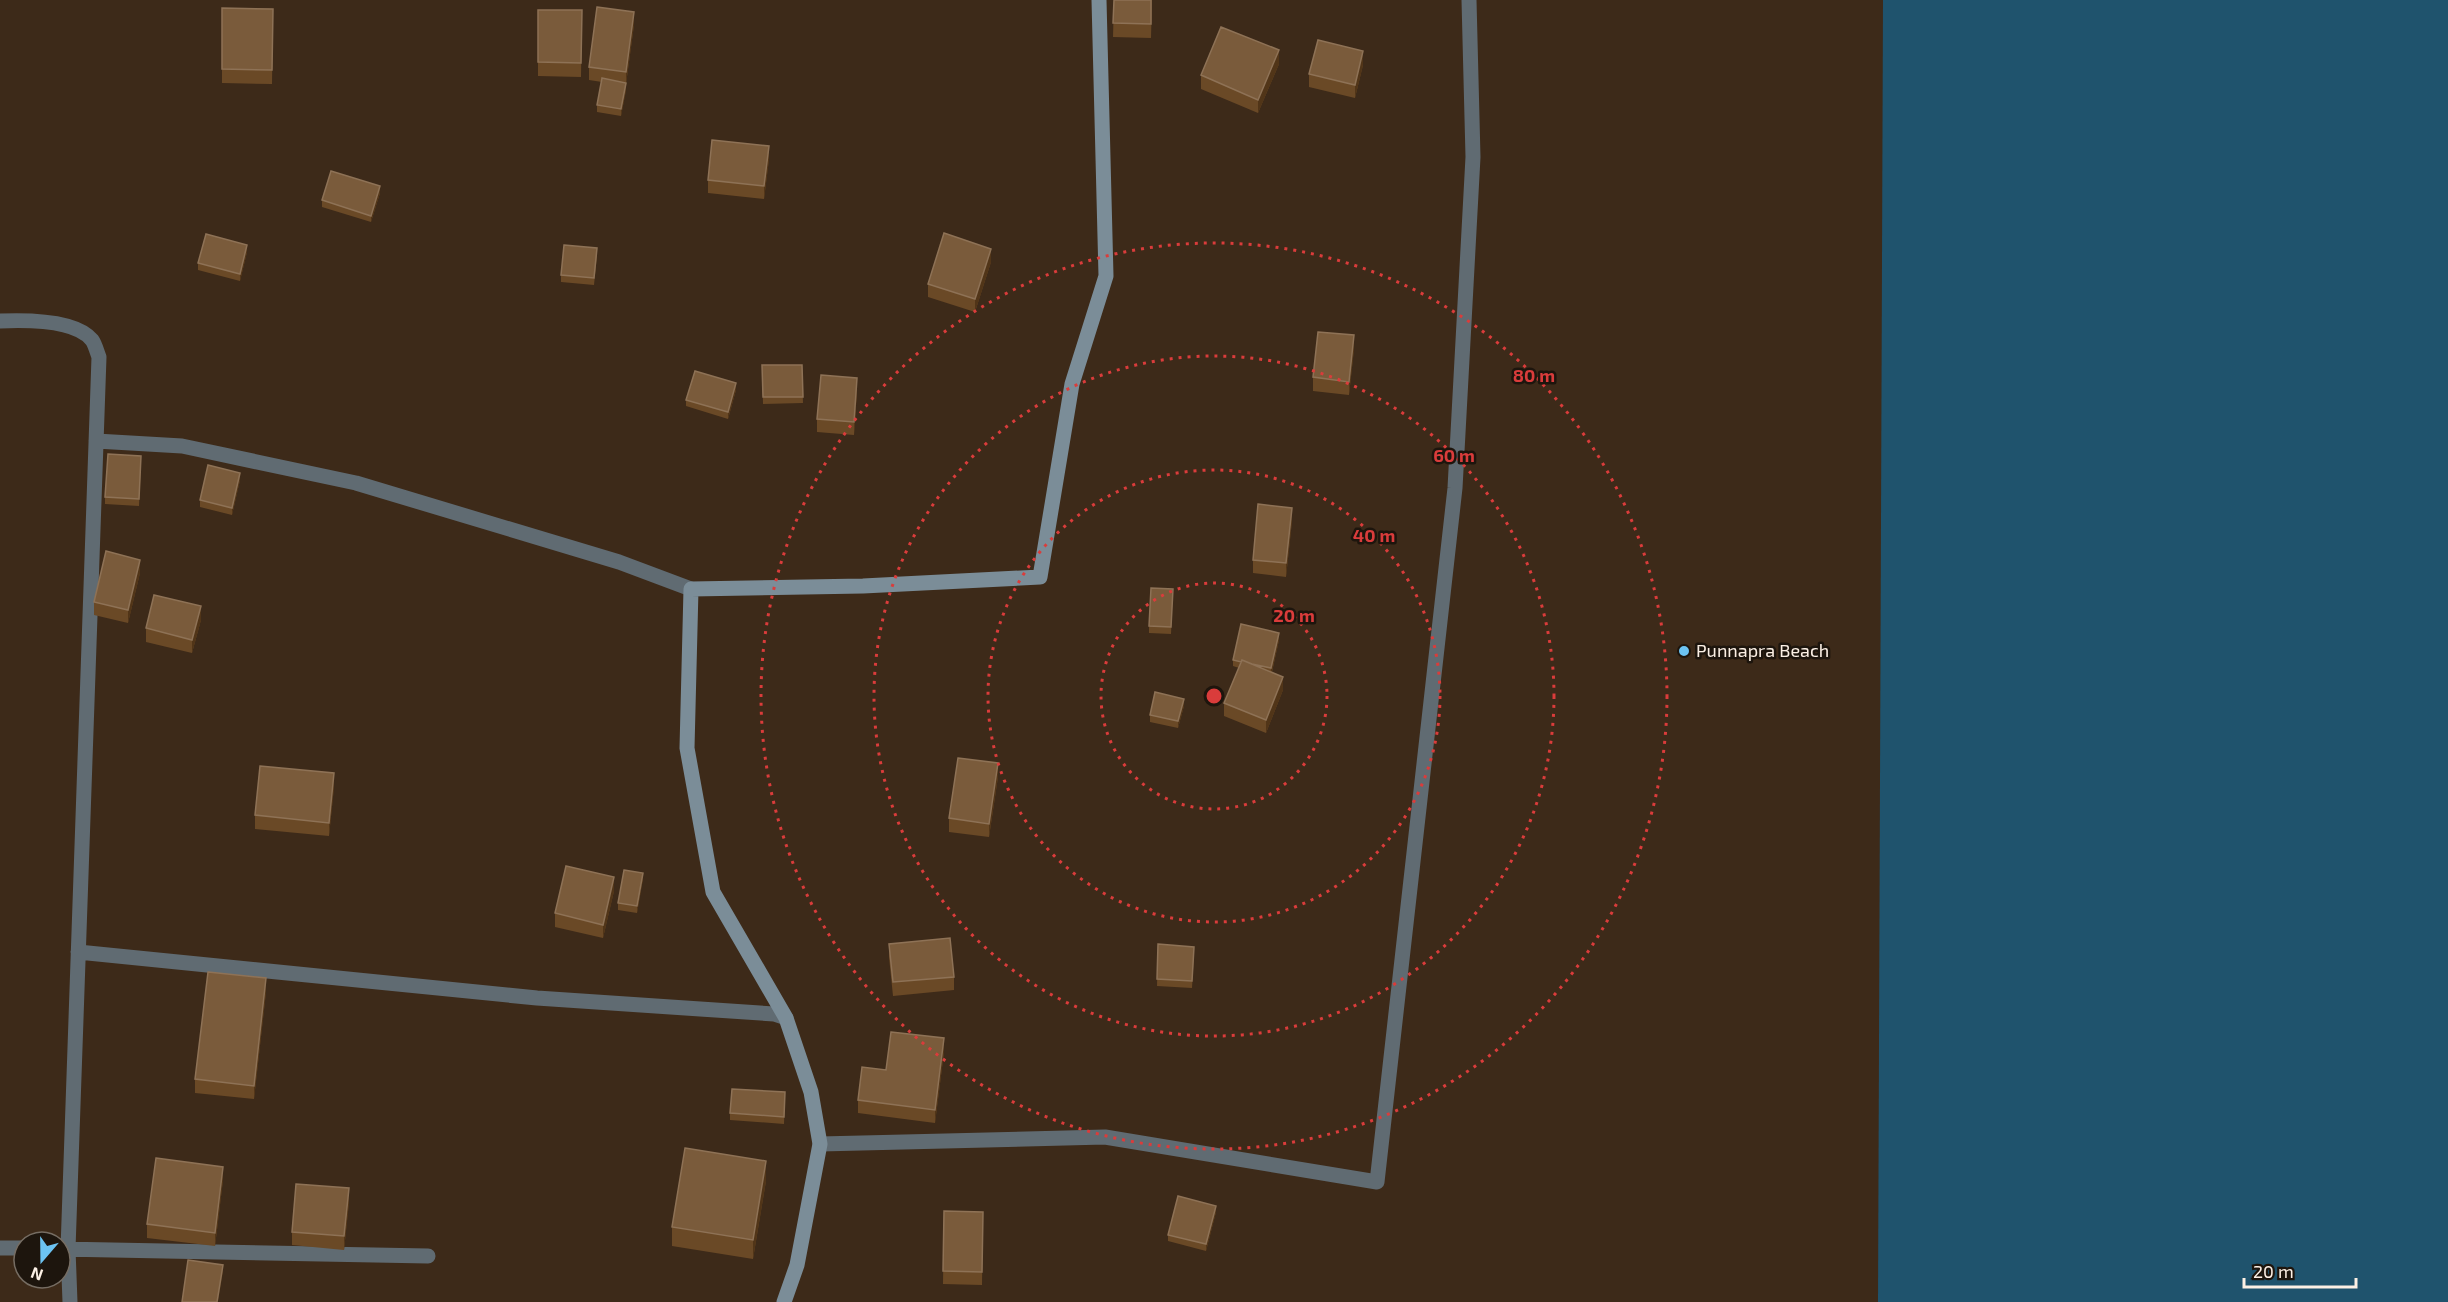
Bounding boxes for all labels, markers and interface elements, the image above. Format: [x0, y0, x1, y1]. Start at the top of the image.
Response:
text: 80 m [1513, 364, 1555, 386]
text: 60 m [1433, 444, 1475, 466]
text: 40 m [1353, 524, 1395, 546]
text: 20 m [1273, 604, 1315, 626]
place label: Punnapra Beach [1696, 639, 1829, 661]
marker: Punnapra Beach [1677, 644, 1691, 658]
centre of rings [1204, 686, 1224, 706]
north arrow [12, 1230, 72, 1290]
scale bar [2244, 1251, 2356, 1289]
text: 20 m [2253, 1260, 2294, 1282]
text: N [28, 1264, 45, 1285]

